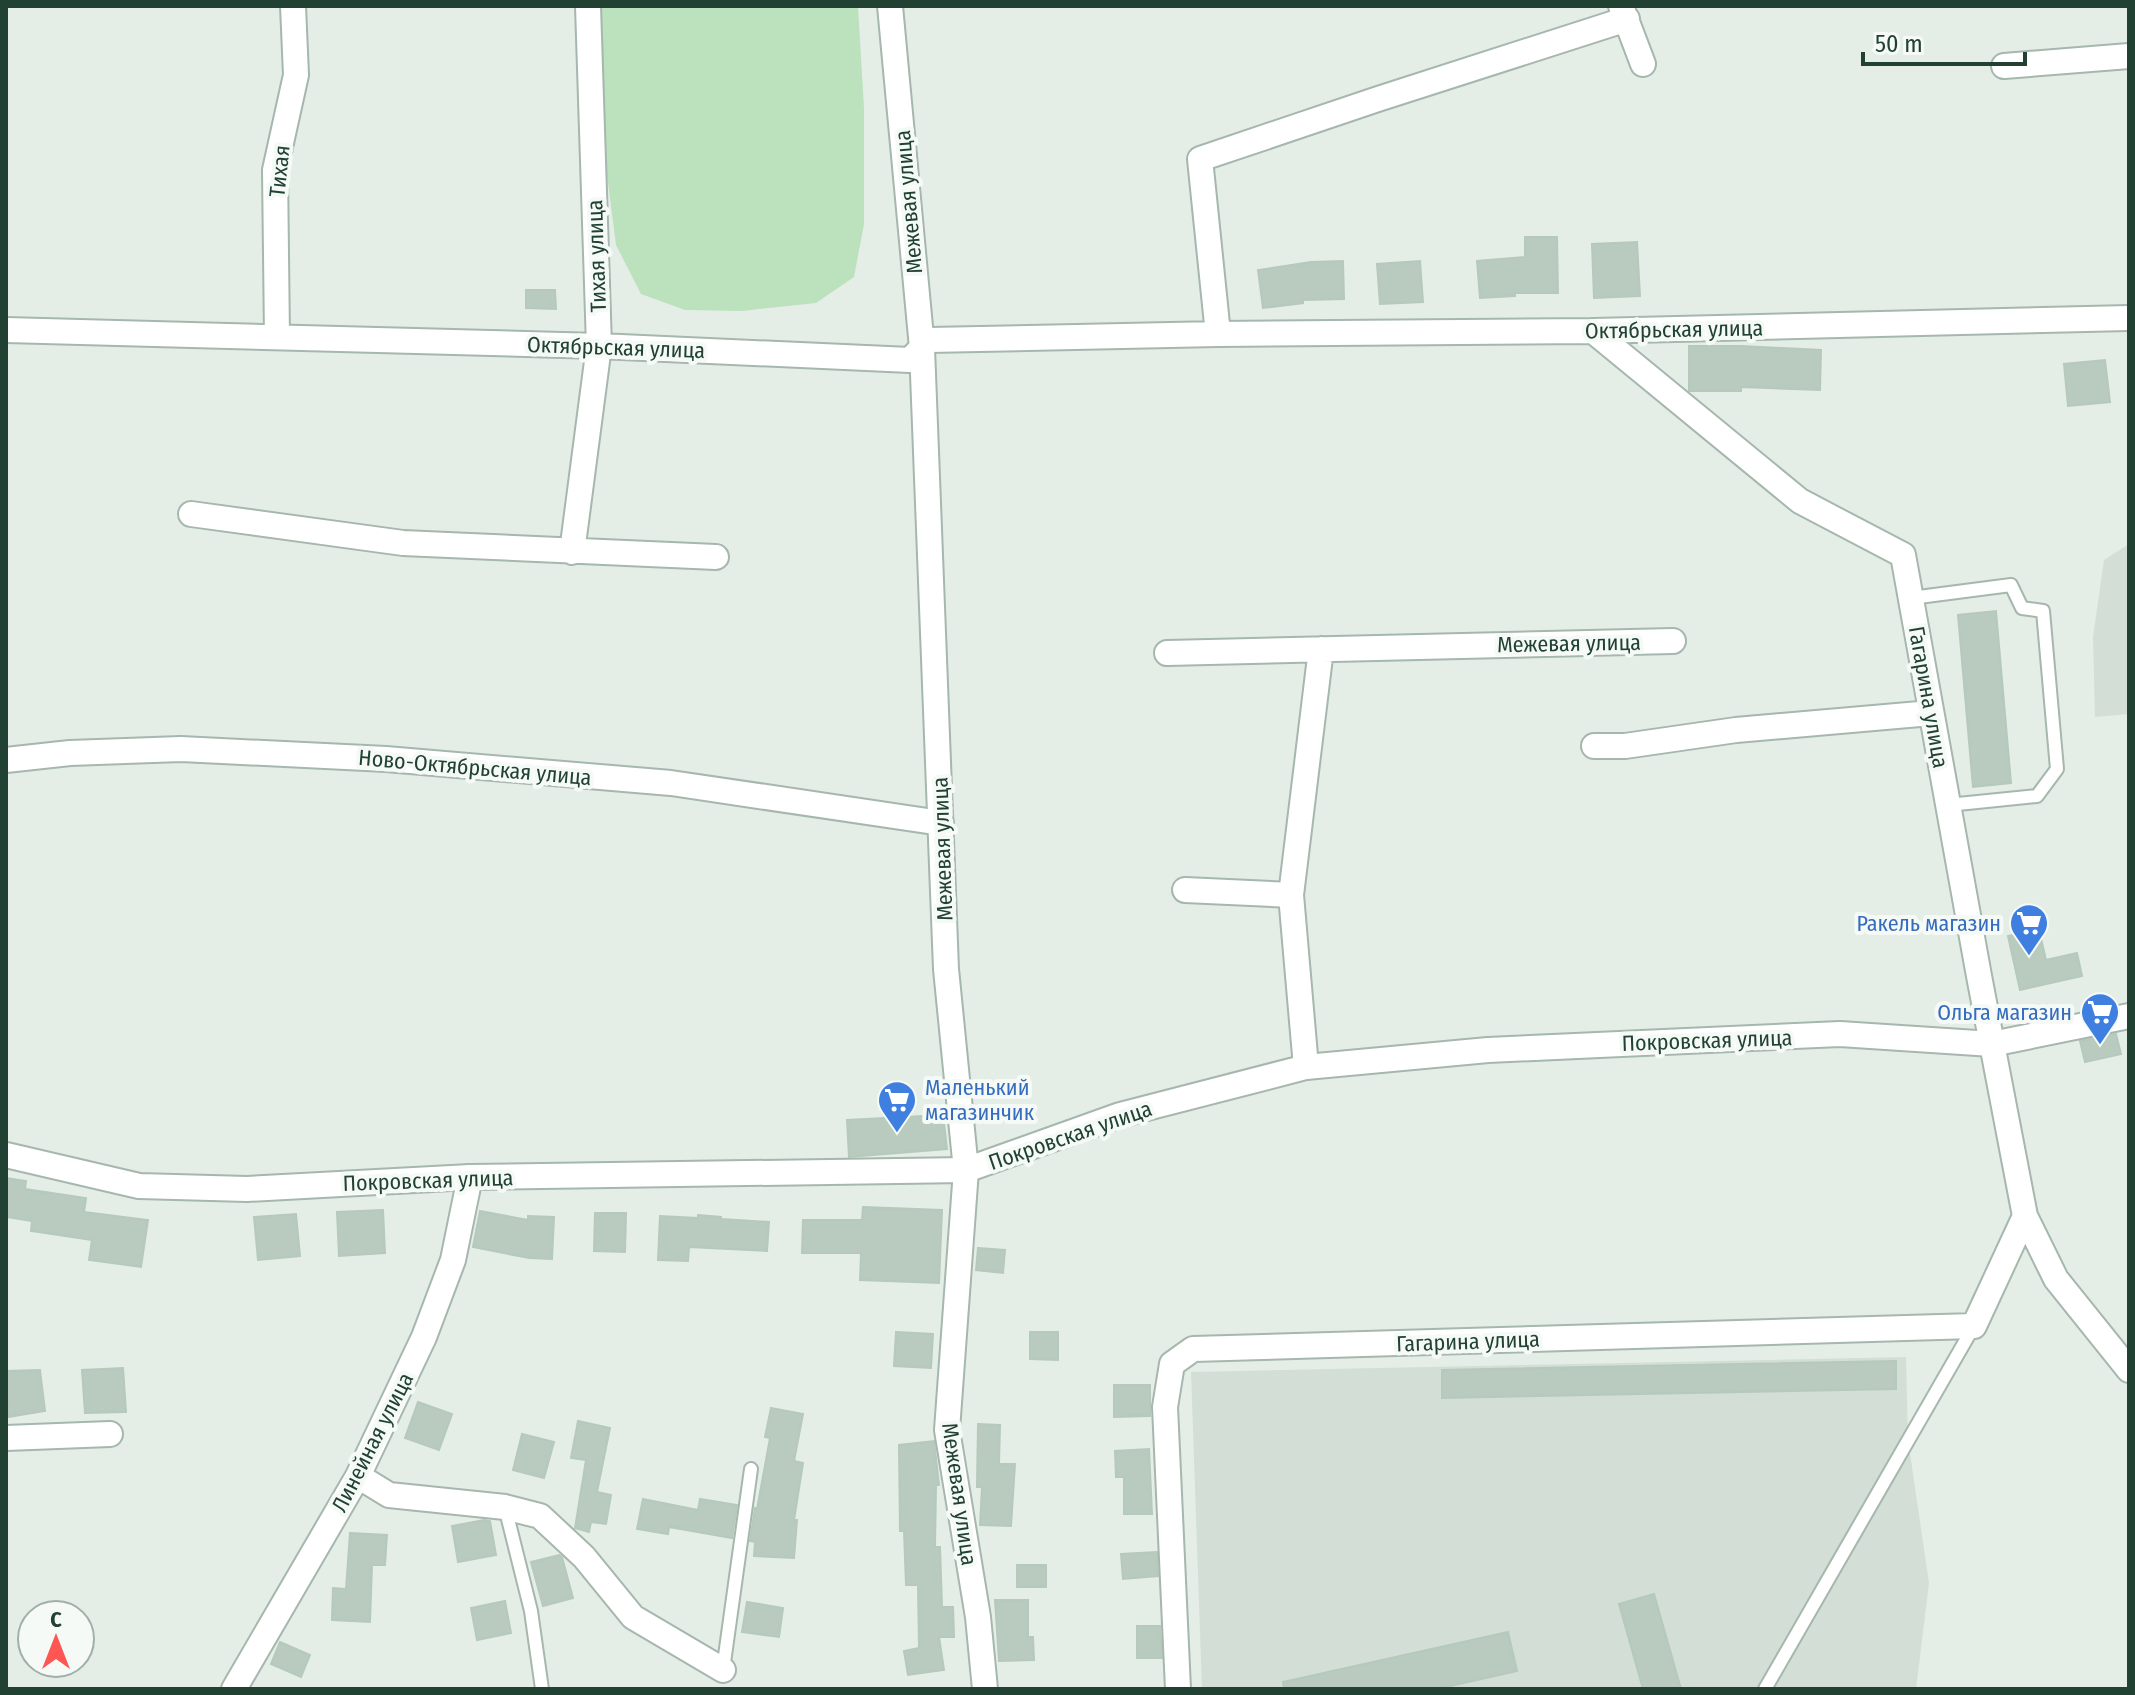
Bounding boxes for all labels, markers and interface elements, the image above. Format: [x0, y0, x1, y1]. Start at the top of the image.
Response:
scale bar [1863, 16, 2025, 66]
text: 50 m [1875, 30, 1923, 58]
street label: Межевая улица [889, 129, 928, 275]
street label: Тихая [263, 144, 296, 198]
street label: Тихая улица [581, 199, 612, 313]
street label: Октябрьская улица [1585, 314, 1763, 345]
street label: Октябрьская улица [526, 331, 706, 364]
street label: Гагарина улица [1903, 624, 1954, 770]
street label: Межевая улица [1497, 629, 1641, 658]
street label: Ново-Октябрьская улица [357, 744, 593, 791]
street label: Межевая улица [926, 777, 959, 921]
supermarket icon: Ракель магазин [2008, 902, 2050, 957]
place label: Ракель магазин [1856, 910, 2001, 937]
supermarket icon: Ольга магазин [2079, 991, 2121, 1046]
place label: Ольга магазин [1937, 999, 2072, 1026]
street label: Покровская улица [1621, 1024, 1793, 1057]
place label: Маленький магазинчик [925, 1074, 1035, 1126]
supermarket icon: Маленький магазинчик [876, 1079, 918, 1134]
street label: Покровская улица [985, 1095, 1155, 1176]
street label: Покровская улица [342, 1164, 514, 1197]
street label: Гагарина улица [1396, 1326, 1540, 1357]
street label: Линейная улица [326, 1368, 419, 1516]
street label: Межевая улица [936, 1421, 983, 1567]
north arrow [16, 1599, 96, 1679]
text: С [50, 1606, 62, 1633]

